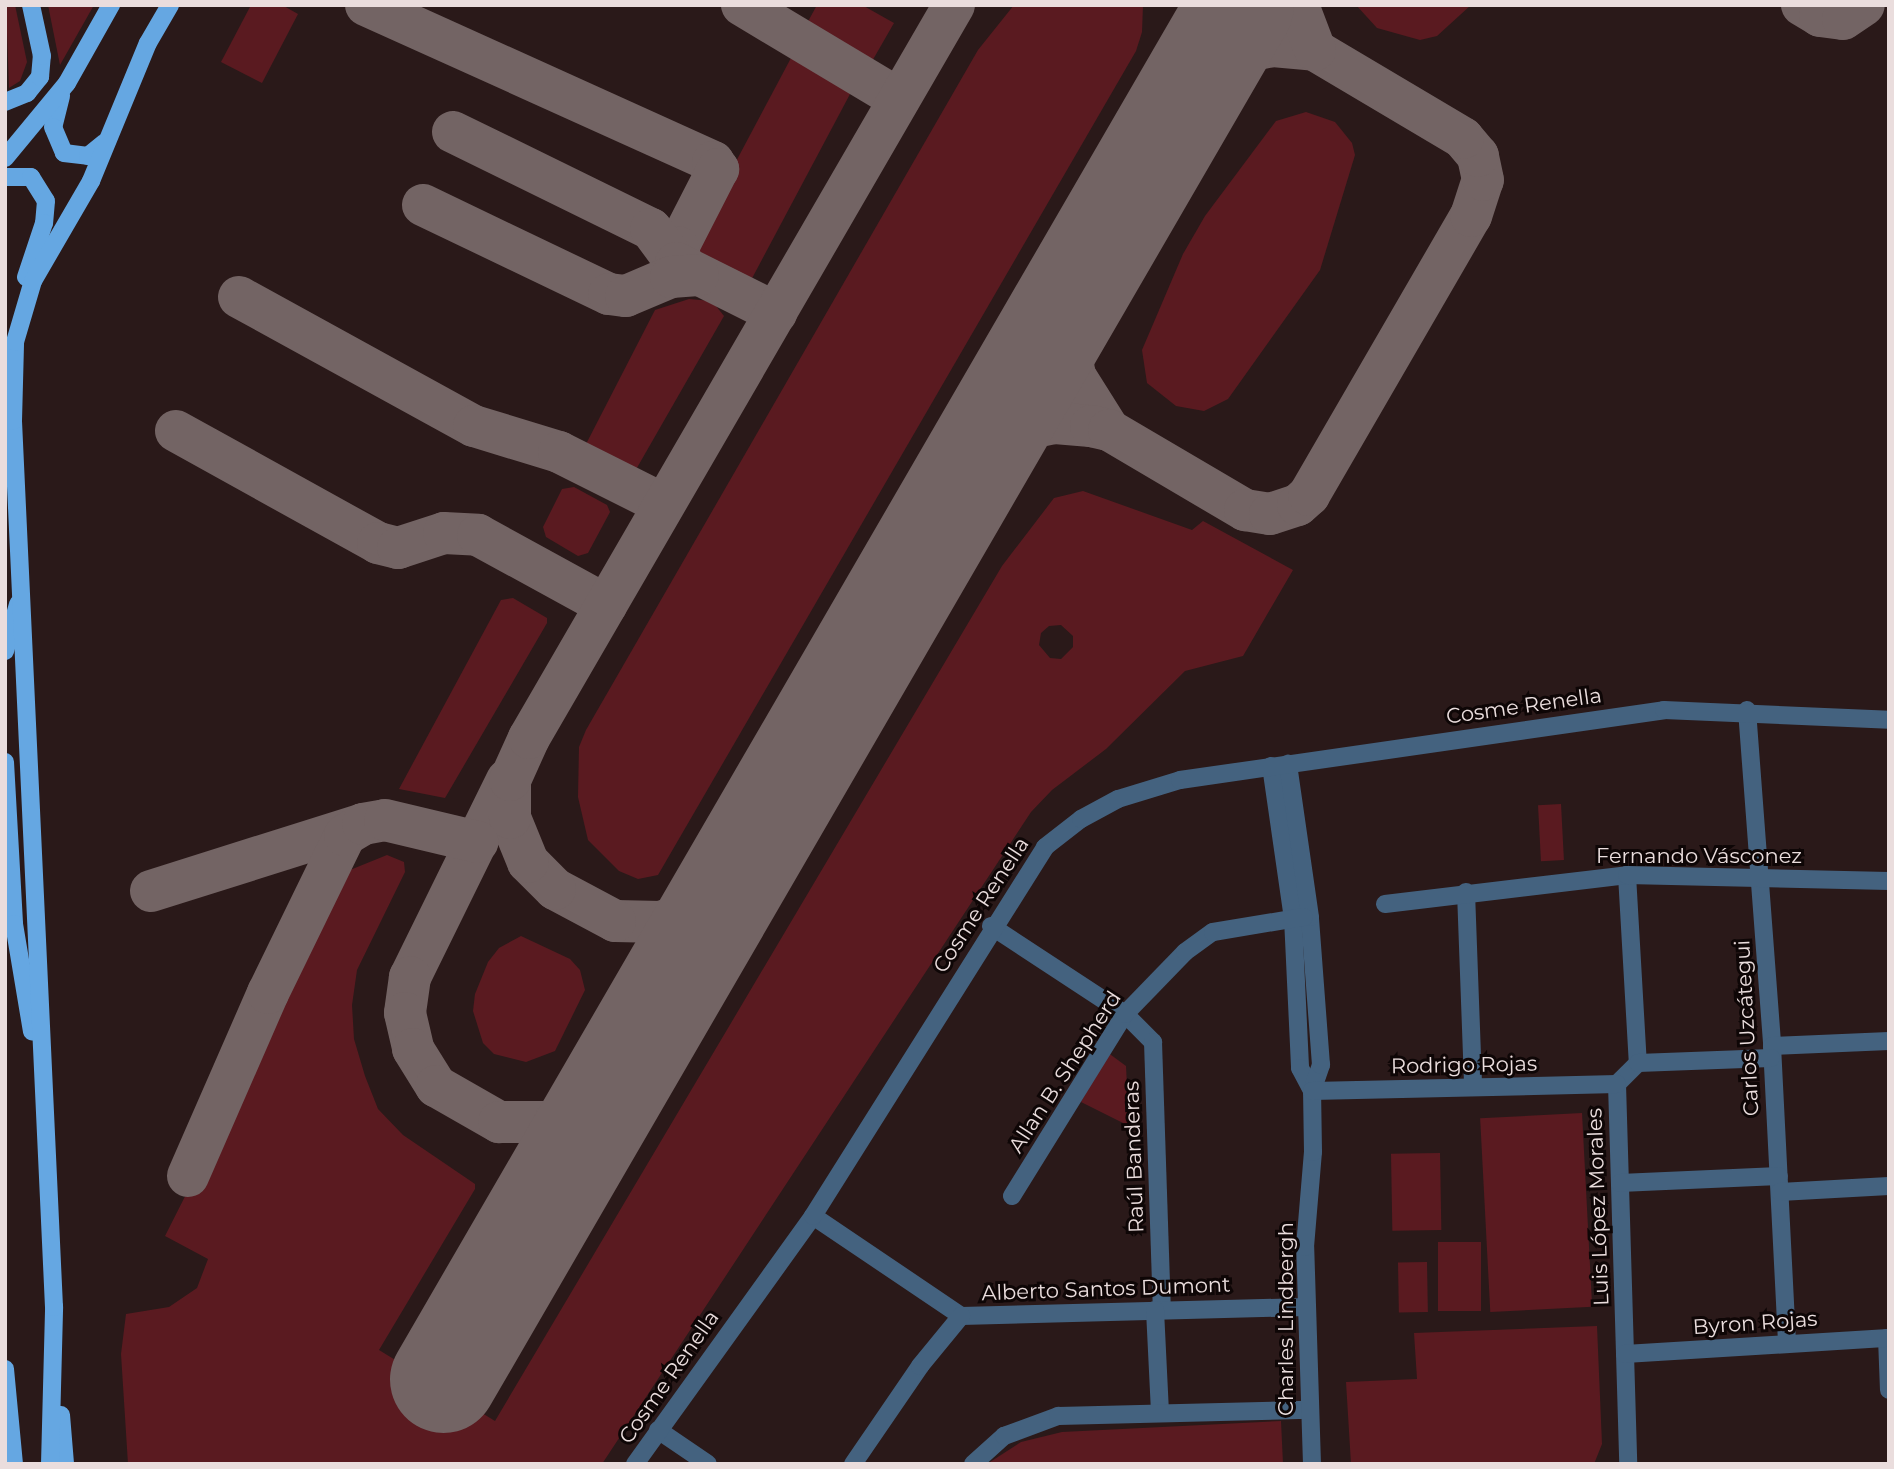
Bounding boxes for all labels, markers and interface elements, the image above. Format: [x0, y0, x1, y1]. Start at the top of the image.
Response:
street label: Cosme Renella [1445, 683, 1603, 729]
street label: Cosme Renella [928, 832, 1034, 978]
street label: Fernando Vásconez [1596, 843, 1802, 869]
street label: Carlos Uzcátegui [1730, 939, 1764, 1117]
street label: Allan B. Shepherd [1003, 986, 1127, 1158]
street label: Rodrigo Rojas [1391, 1051, 1537, 1079]
street label: Raúl Banderas [1119, 1080, 1149, 1234]
street label: Luis López Morales [1582, 1108, 1614, 1306]
street label: Charles Lindbergh [1273, 1222, 1299, 1416]
street label: Alberto Santos Dumont [981, 1272, 1231, 1306]
street label: Cosme Renella [614, 1306, 724, 1448]
street label: Byron Rojas [1692, 1306, 1818, 1340]

